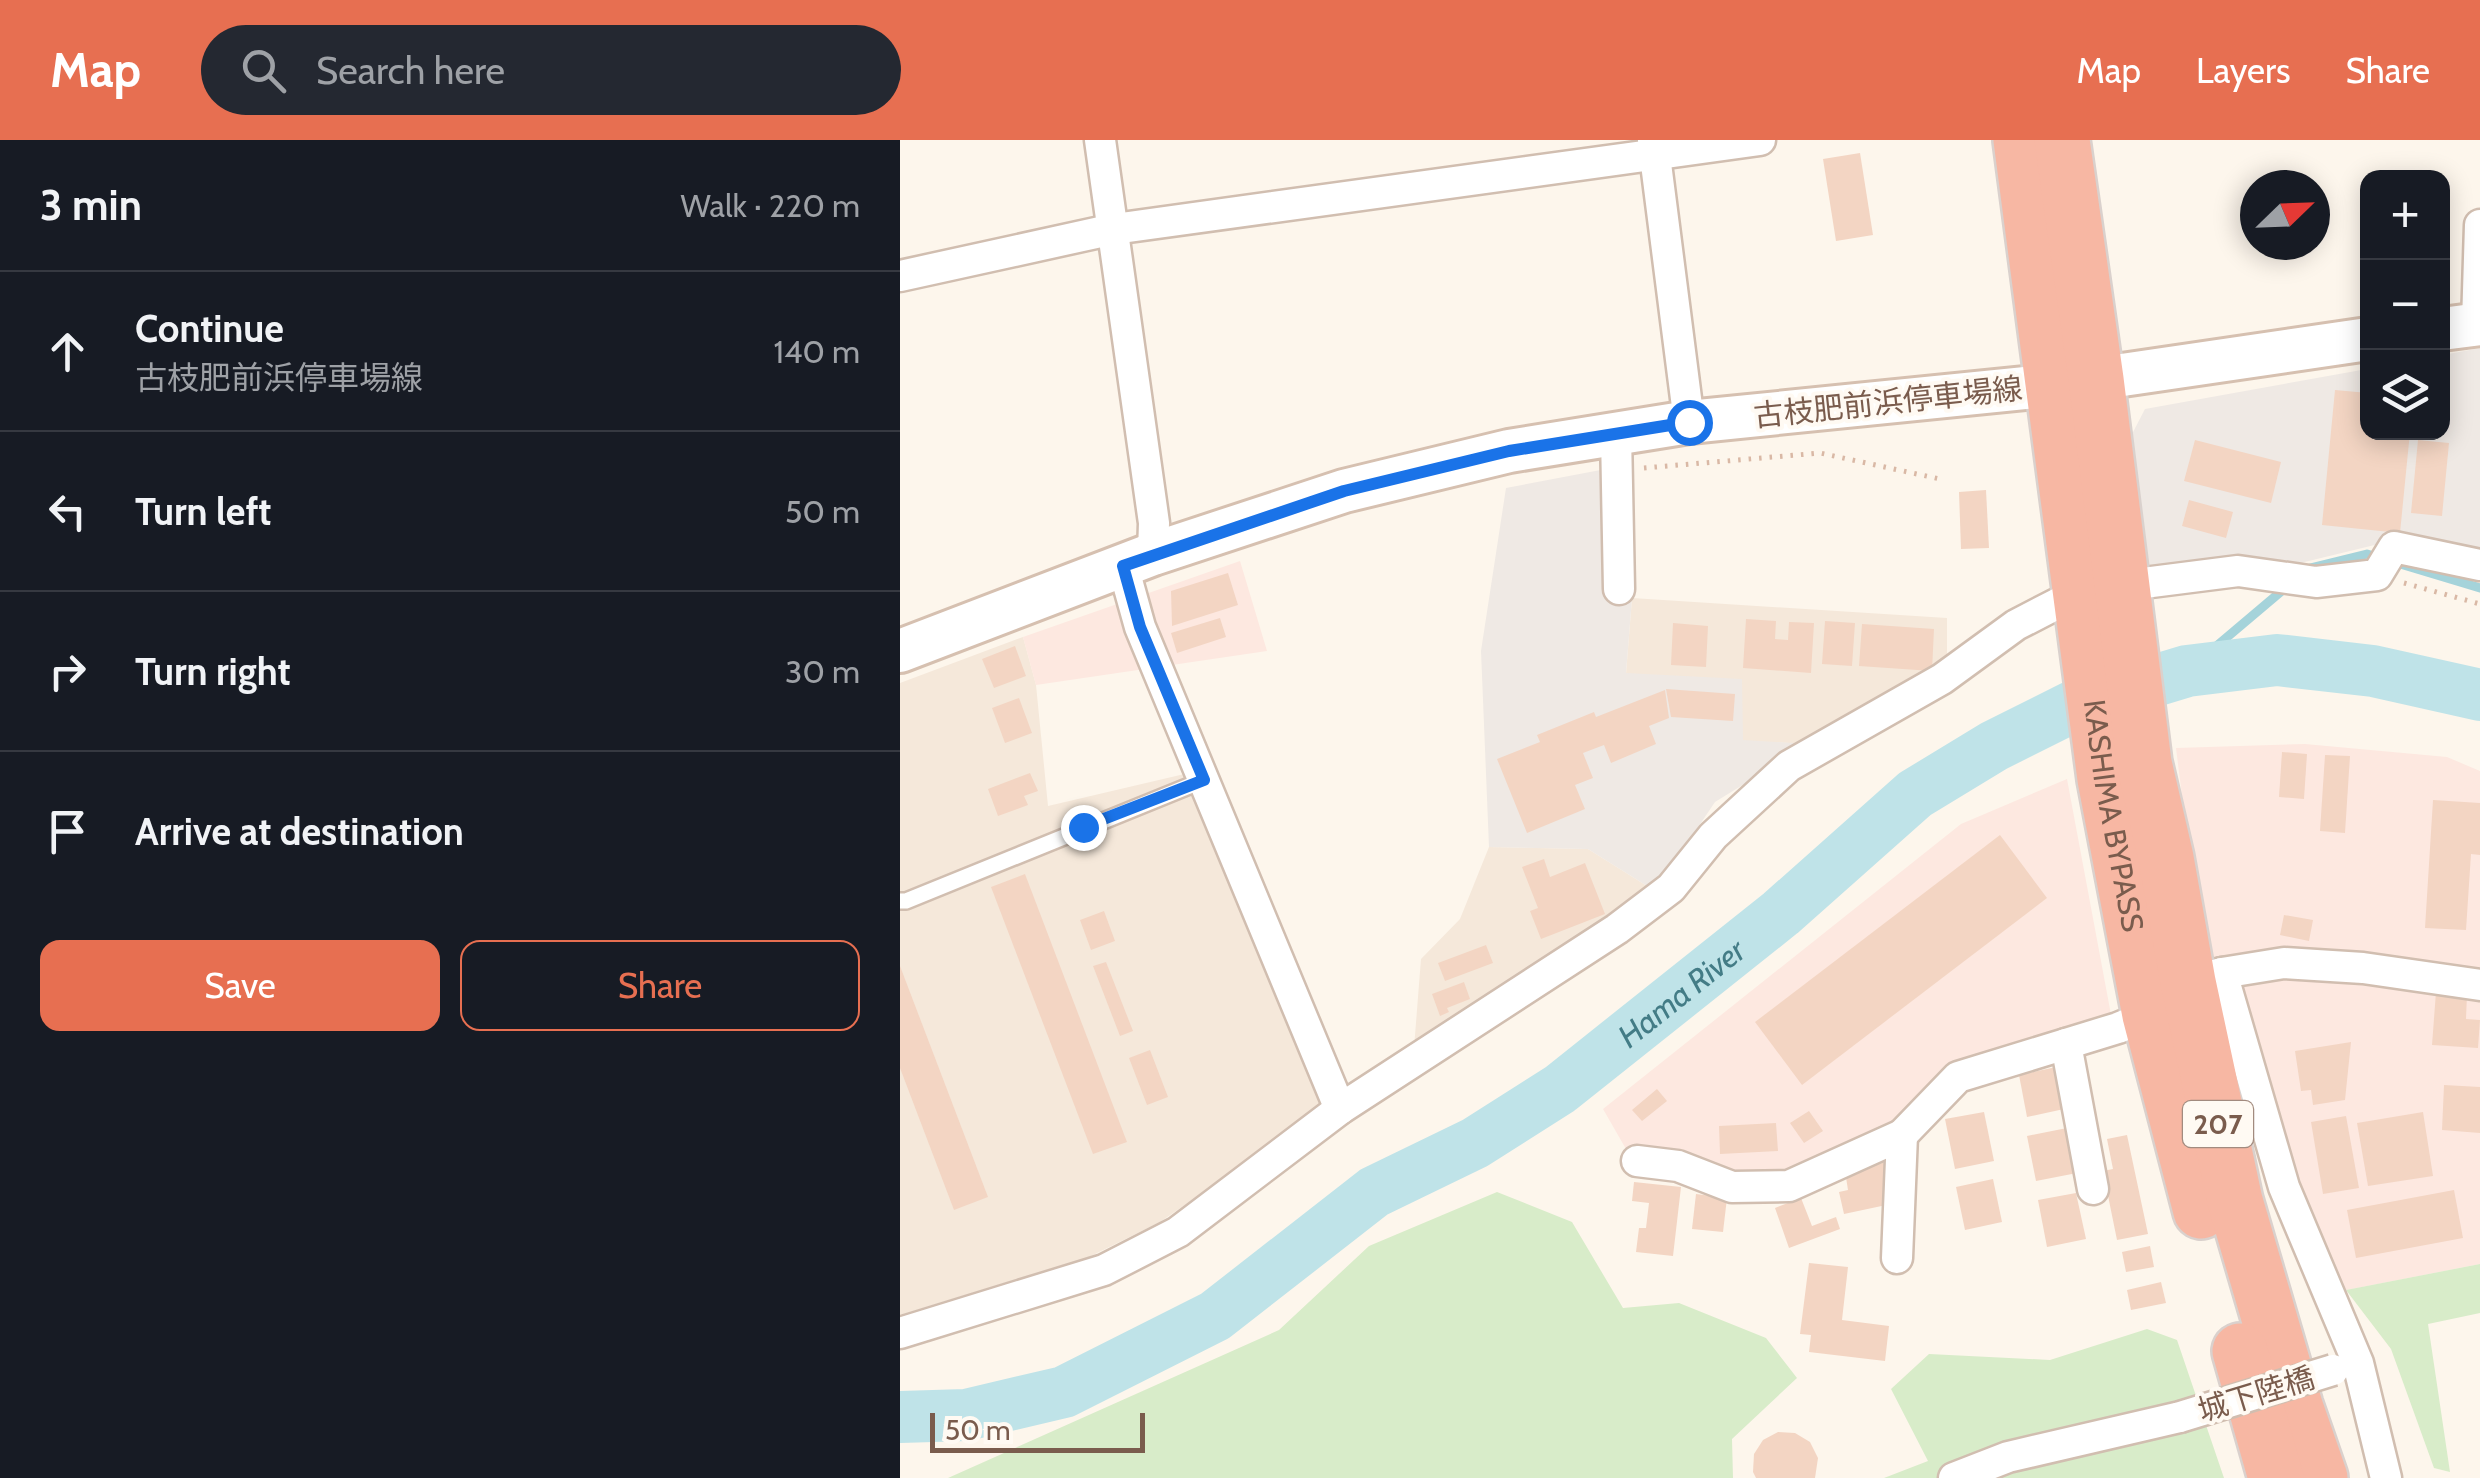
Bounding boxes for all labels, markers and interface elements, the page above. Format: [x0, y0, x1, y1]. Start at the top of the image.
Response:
search box [201, 25, 901, 115]
text: Map [50, 41, 141, 99]
icon: search [236, 43, 291, 98]
text: Search here [316, 47, 505, 94]
text: Map [2077, 49, 2141, 92]
text: Layers [2196, 49, 2290, 92]
text: Share [2345, 49, 2430, 92]
north arrow [2240, 170, 2330, 260]
map controls [2360, 170, 2450, 440]
button: + [2360, 170, 2450, 260]
text: 3 min [40, 179, 142, 231]
text: Walk · 220 m [681, 186, 860, 225]
button: − [2360, 260, 2450, 350]
text: Continue [135, 305, 284, 352]
icon: ahead [40, 324, 95, 379]
text: 140 m [773, 332, 860, 371]
button: layers [2360, 350, 2450, 440]
text: 古枝肥前浜停車場線 [135, 358, 423, 397]
street label: 古枝肥前浜停車場線 [1752, 369, 2024, 435]
route start [1667, 400, 1713, 446]
icon: left [40, 484, 95, 539]
text: Turn left [135, 488, 271, 535]
text: 50 m [785, 492, 860, 531]
icon: right [40, 644, 95, 699]
text: Turn right [135, 648, 291, 695]
text: 30 m [785, 652, 860, 691]
street label: KASHIMA BYPASS [2076, 697, 2152, 935]
icon: arrive [40, 804, 95, 859]
route end [1061, 805, 1107, 851]
text: Arrive at destination [135, 808, 464, 855]
water label: Hama River [1610, 929, 1753, 1055]
button: Save [40, 940, 440, 1031]
button: Share [460, 940, 860, 1031]
road number: 207 [2183, 1101, 2253, 1147]
street label: 城下陸橋 [2193, 1359, 2319, 1429]
scale bar [930, 1408, 1145, 1452]
text: 50 m [945, 1413, 1011, 1447]

